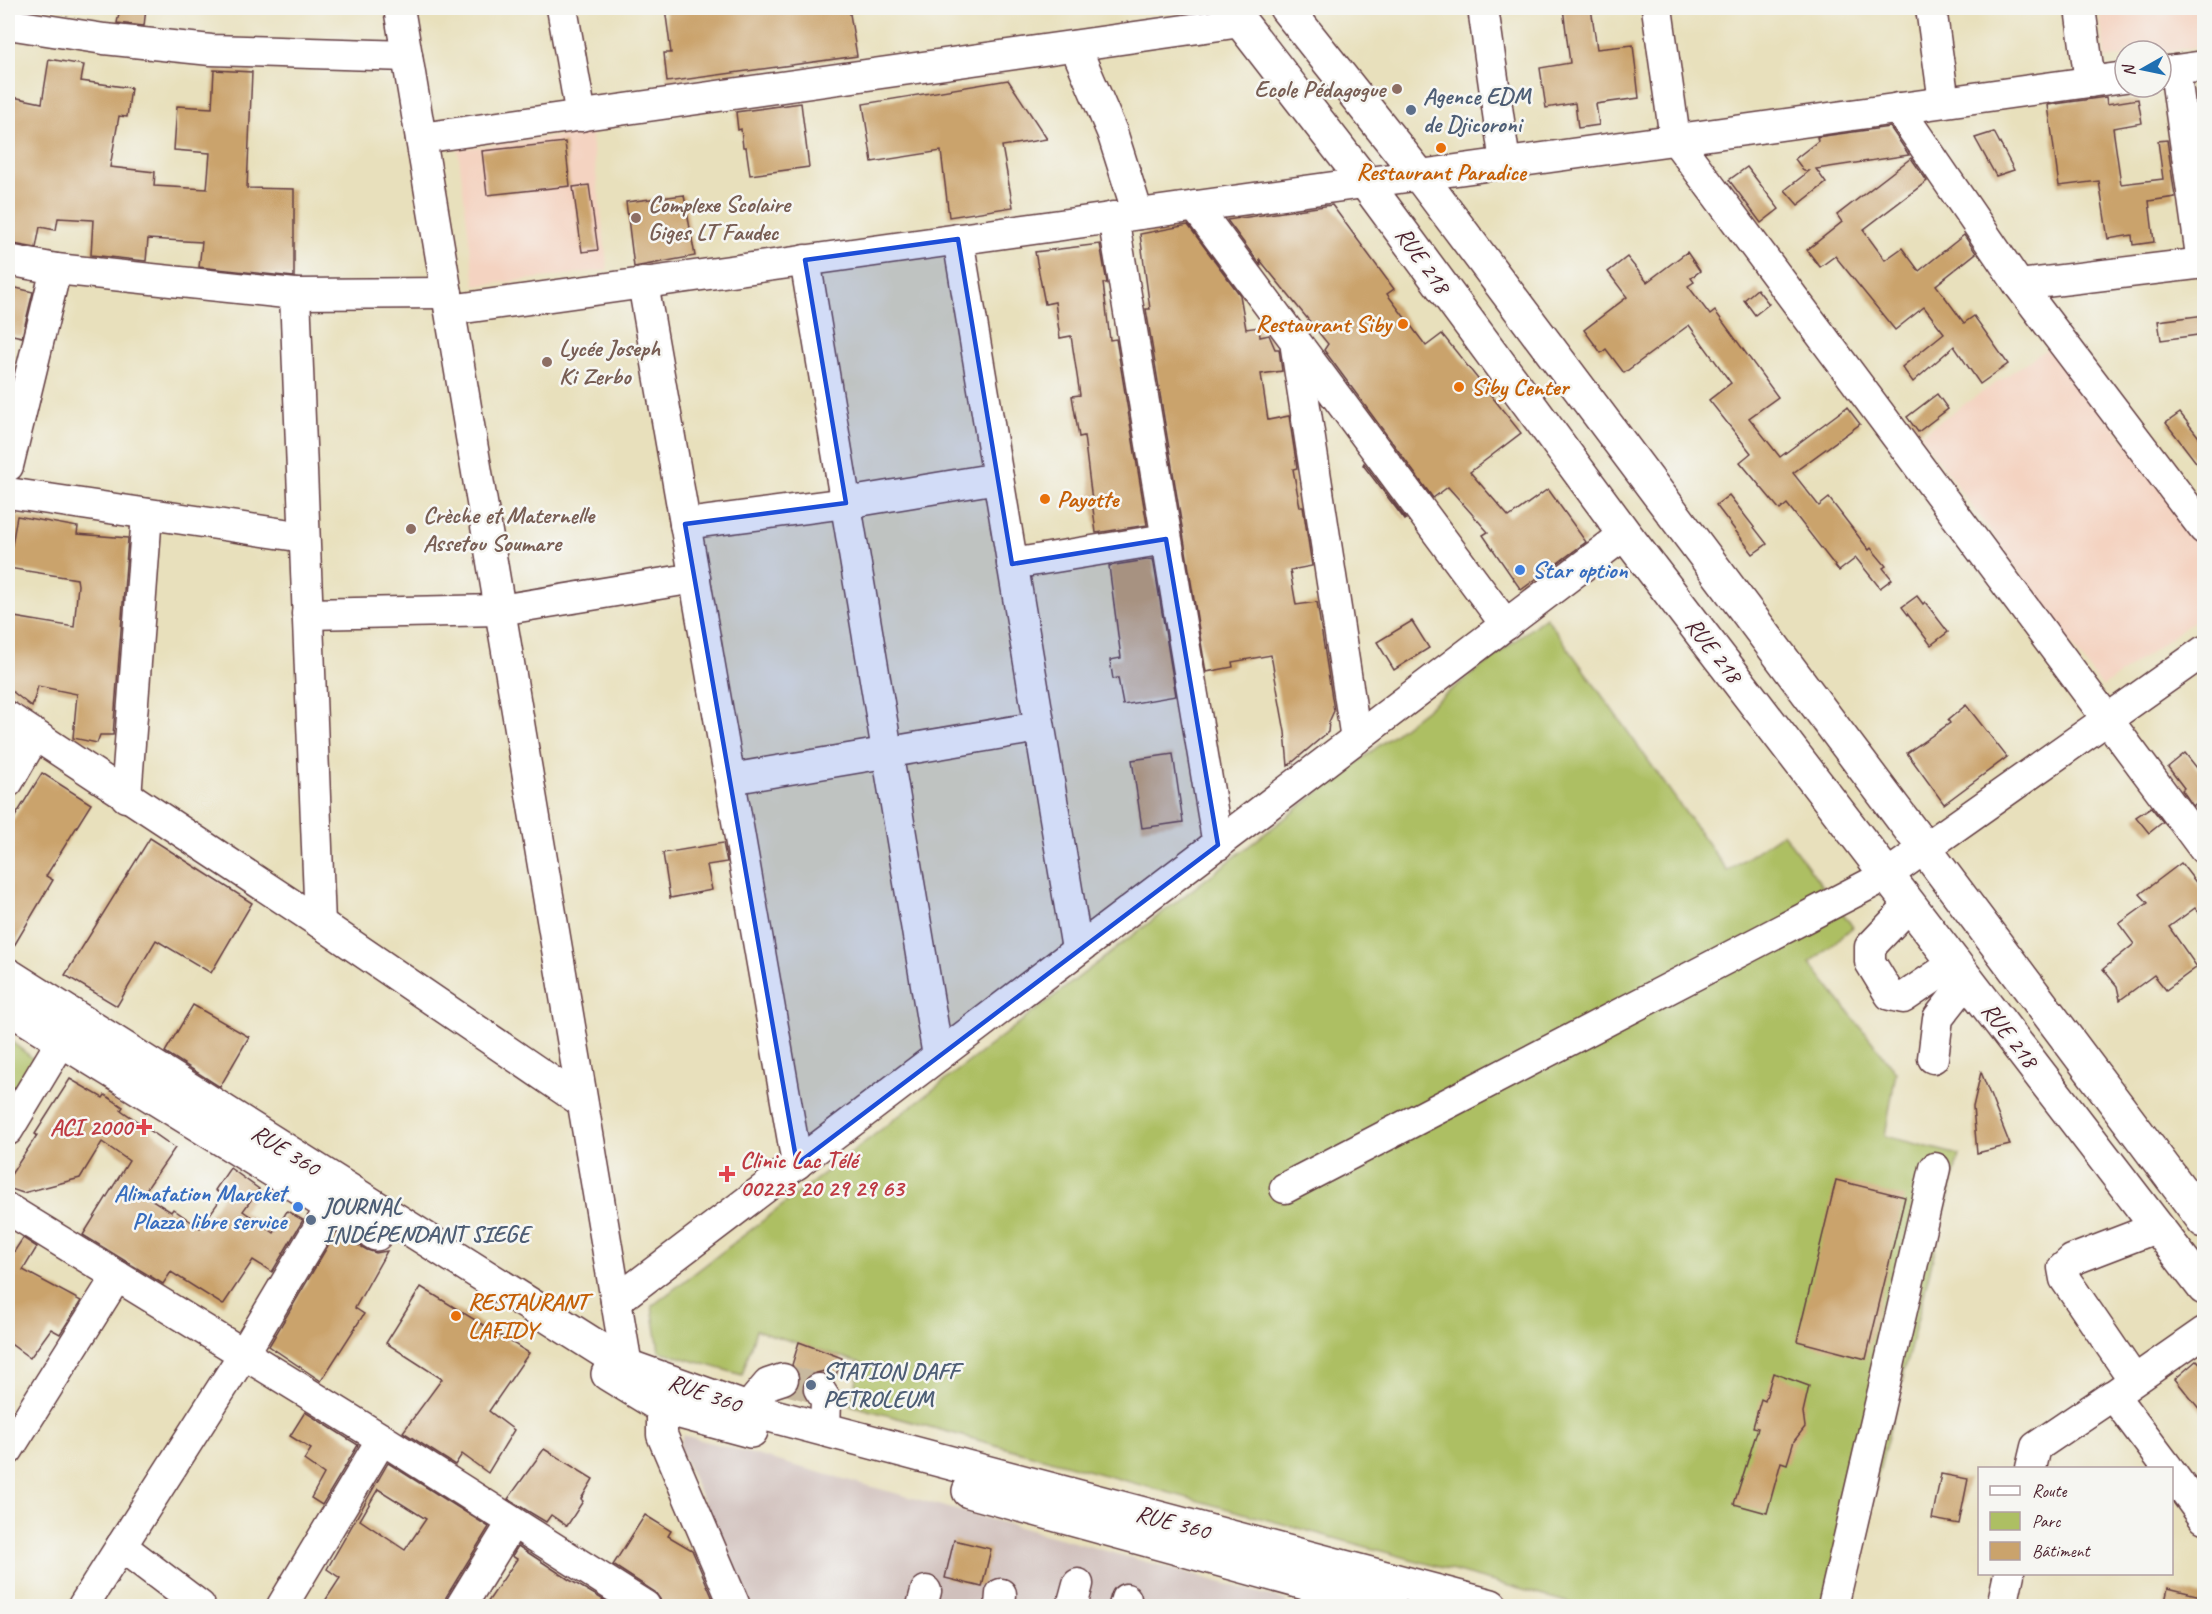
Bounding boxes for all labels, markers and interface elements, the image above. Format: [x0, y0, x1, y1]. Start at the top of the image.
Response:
north arrow [2113, 39, 2173, 99]
text: N [2118, 62, 2140, 78]
place label: Ecole Pédagogue [1254, 74, 1387, 104]
place label: Agence EDM de Djicoroni [1423, 81, 1533, 139]
marker: Ecole Pédagogue [1390, 82, 1404, 96]
marker: Agence EDM de Djicoroni [1404, 103, 1418, 117]
marker: Restaurant Paradice [1434, 141, 1448, 155]
place label: Restaurant Paradice [1356, 157, 1528, 187]
place label: Complexe Scolaire Giges LT Faudec [648, 189, 792, 247]
marker: Complexe Scolaire Giges LT Faudec [629, 211, 643, 225]
street label: RUE 218 [1389, 221, 1459, 301]
place label: Restaurant Siby [1256, 309, 1394, 339]
marker: Restaurant Siby [1396, 317, 1410, 331]
place label: Lycée Joseph Ki Zerbo [559, 333, 661, 391]
marker: Lycée Joseph Ki Zerbo [540, 355, 554, 369]
place label: Siby Center [1471, 372, 1570, 402]
marker: Siby Center [1452, 380, 1466, 394]
place label: Payotte [1057, 484, 1120, 514]
marker: Payotte [1038, 492, 1052, 506]
place label: Crèche et Maternelle Assetou Soumare [423, 500, 596, 558]
marker: Crèche et Maternelle Assetou Soumare [404, 522, 418, 536]
place label: Star option [1532, 555, 1629, 585]
marker: Star option [1513, 563, 1527, 577]
street label: RUE 218 [1679, 611, 1750, 691]
street label: RUE 218 [1975, 996, 2046, 1076]
place label: ACI 2000 [50, 1112, 134, 1142]
street label: RUE 360 [246, 1117, 328, 1184]
marker: ACI 2000 [137, 1120, 151, 1134]
place label: Clinic Lac Télé 00223 20 29 29 63 [740, 1145, 906, 1203]
marker: Clinic Lac Télé 00223 20 29 29 63 [718, 1165, 736, 1183]
place label: Alimatation Marcket Plazza libre service [114, 1178, 290, 1236]
place label: JOURNAL INDÉPENDANT SIEGE [321, 1191, 533, 1249]
marker: Alimatation Marcket Plazza libre service [291, 1200, 305, 1214]
marker: JOURNAL INDÉPENDANT SIEGE [304, 1213, 318, 1227]
place label: RESTAURANT LAFIDY [468, 1287, 594, 1345]
marker: RESTAURANT LAFIDY [449, 1309, 463, 1323]
place label: STATION DAFF PETROLEUM [823, 1356, 964, 1414]
street label: RUE 360 [664, 1367, 748, 1420]
marker: STATION DAFF PETROLEUM [804, 1378, 818, 1392]
legend [1978, 1467, 2173, 1575]
text: Route [2032, 1480, 2067, 1502]
street label: RUE 360 [1133, 1498, 1215, 1547]
text: Parc [2032, 1510, 2061, 1532]
text: Bâtiment [2032, 1540, 2092, 1562]

